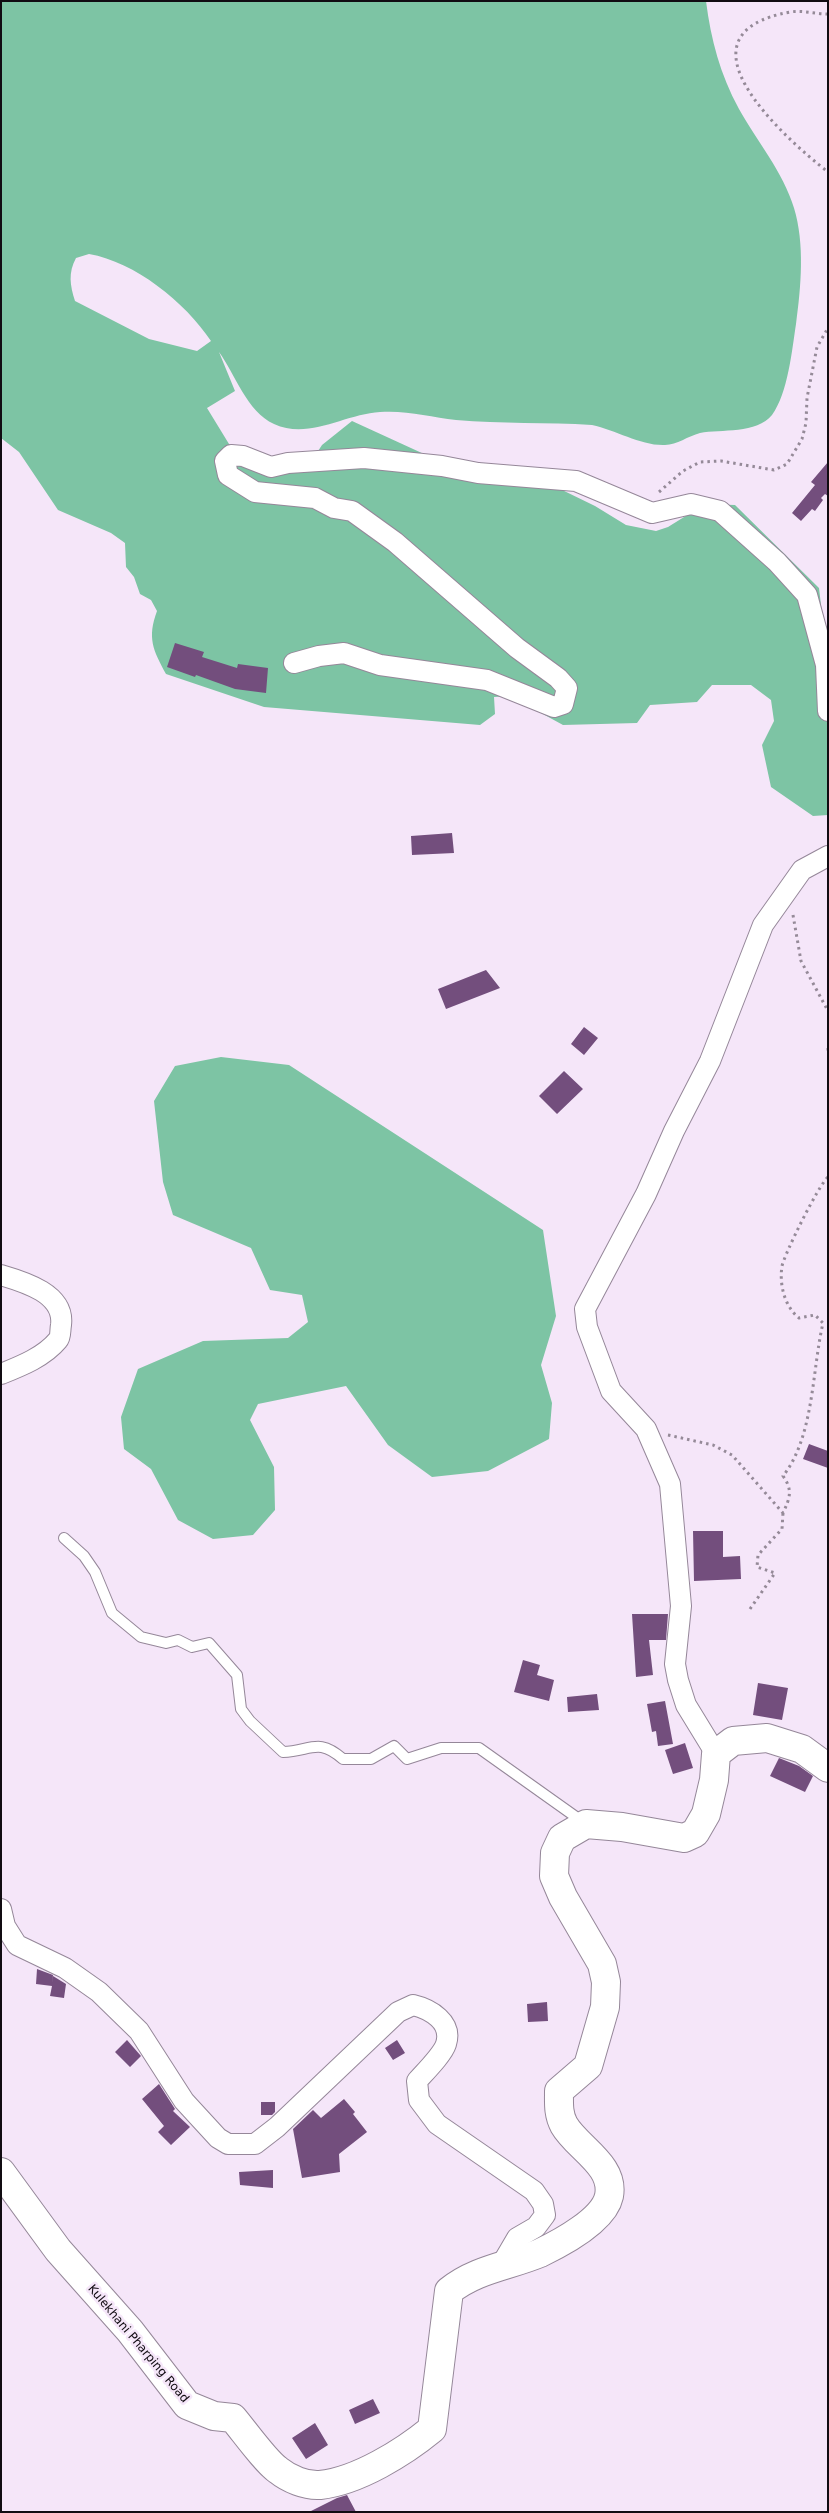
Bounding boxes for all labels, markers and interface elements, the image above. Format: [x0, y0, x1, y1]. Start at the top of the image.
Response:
street label: Kulekhani Pharping Road [84, 2282, 192, 2406]

